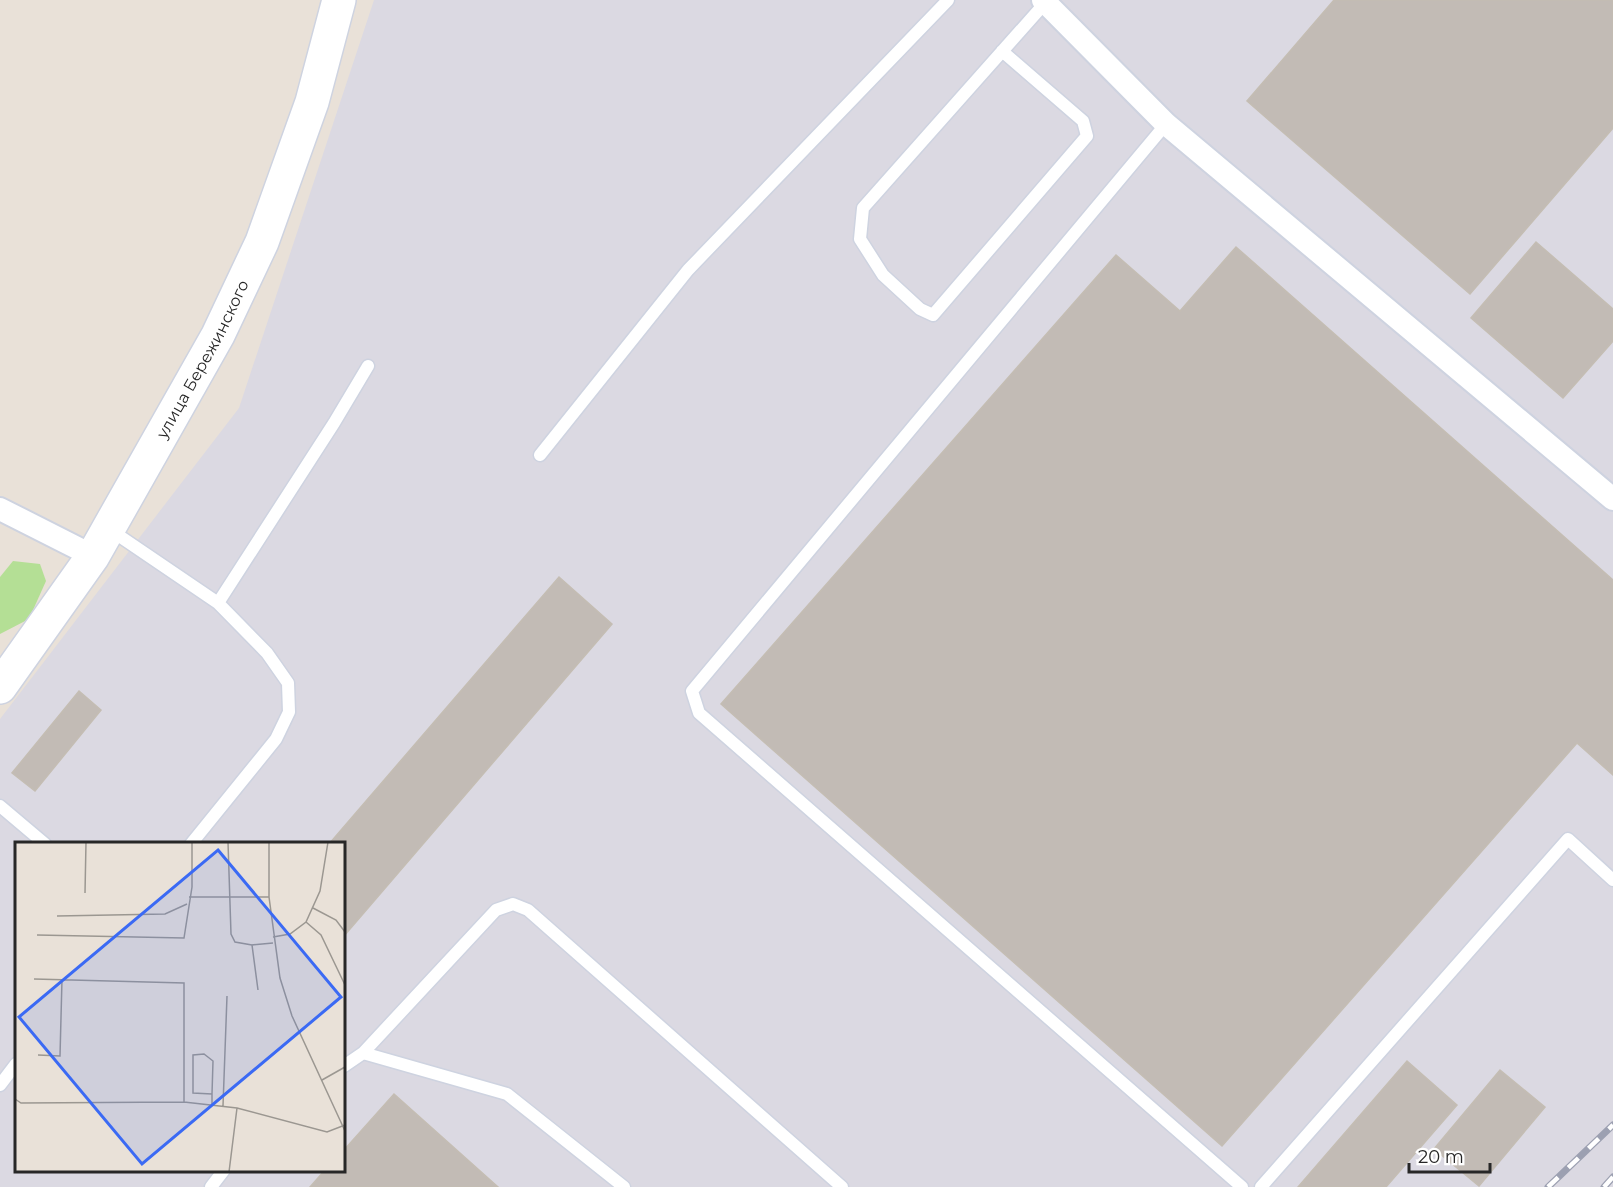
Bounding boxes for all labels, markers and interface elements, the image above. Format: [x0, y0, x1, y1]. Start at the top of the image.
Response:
street label: улица Бережинского [152, 277, 252, 442]
inset map [15, 842, 345, 1172]
scale bar [1409, 1136, 1490, 1174]
text: 20 m [1418, 1146, 1464, 1168]

